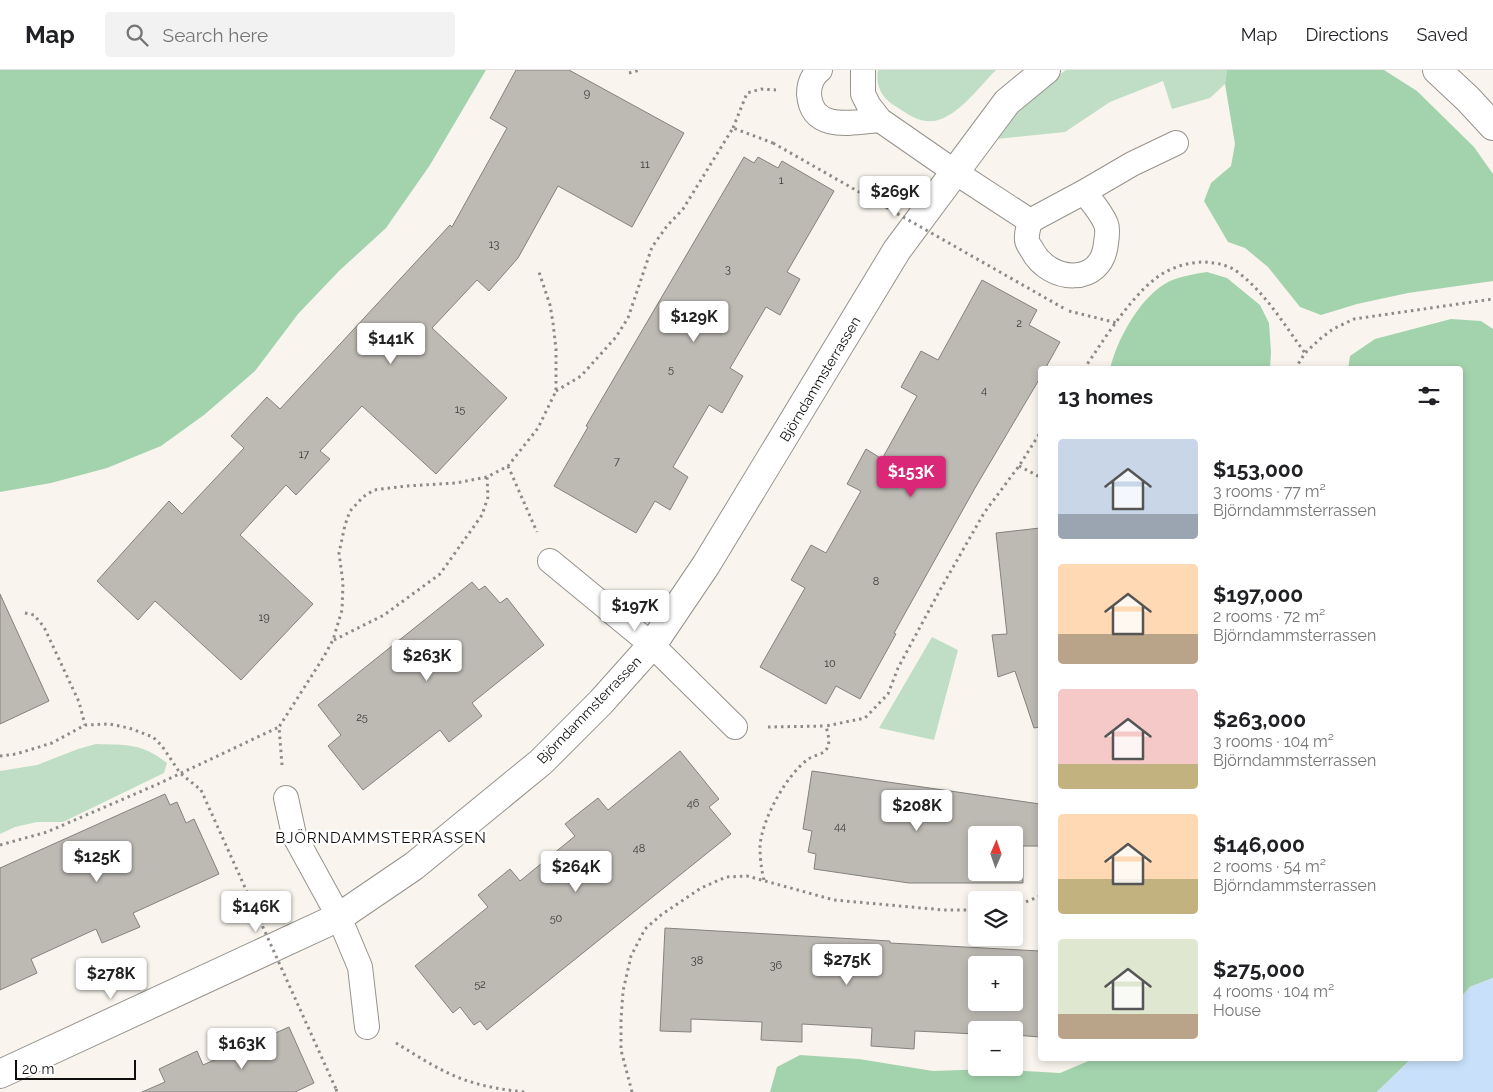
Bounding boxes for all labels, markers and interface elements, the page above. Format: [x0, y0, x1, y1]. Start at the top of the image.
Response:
search box [105, 12, 455, 57]
text: Map [25, 20, 75, 49]
icon: search [123, 21, 151, 49]
text: Search here [163, 24, 268, 46]
text: Map [1241, 24, 1277, 45]
text: Directions [1305, 24, 1389, 45]
text: Saved [1417, 24, 1468, 45]
house number: 9 [584, 87, 590, 100]
house number: 11 [640, 158, 650, 171]
house number: 1 [779, 174, 784, 187]
pin: $269K [860, 176, 930, 218]
text: $269K [870, 182, 920, 201]
house number: 13 [489, 238, 499, 251]
house number: 3 [725, 263, 731, 276]
pin: $129K [659, 300, 729, 343]
text: $129K [670, 307, 718, 326]
street label: Björndammsterrassen [776, 314, 864, 444]
house number: 2 [1016, 317, 1022, 330]
pin: $141K [356, 322, 426, 365]
text: $141K [368, 329, 414, 348]
house number: 5 [668, 363, 674, 376]
icon: filters [1415, 382, 1443, 410]
house number: 4 [981, 384, 987, 397]
text: 13 homes [1058, 384, 1153, 409]
house number: 15 [455, 403, 465, 416]
house number: 17 [299, 448, 309, 461]
house number: 7 [614, 455, 620, 468]
pin: $153K [876, 456, 946, 498]
text: $153,000 [1213, 457, 1304, 482]
icon: home [1098, 459, 1158, 519]
text: $153K [888, 462, 934, 481]
text: 3 rooms · 77 m² [1213, 482, 1326, 501]
text: Björndammsterrassen [1213, 501, 1376, 520]
house number: 8 [873, 575, 879, 588]
text: $197,000 [1213, 582, 1303, 607]
icon: home [1098, 584, 1158, 644]
pin: $197K [600, 590, 670, 632]
text: $197K [611, 596, 659, 615]
text: 2 rooms · 72 m² [1213, 607, 1325, 626]
house number: 19 [258, 611, 270, 624]
text: Björndammsterrassen [1213, 626, 1376, 645]
pin: $263K [392, 640, 462, 682]
text: $263K [403, 646, 451, 665]
street label: Björndammsterrassen [534, 653, 644, 767]
house number: 10 [824, 657, 836, 670]
text: $263,000 [1213, 707, 1306, 732]
icon: home [1098, 709, 1158, 769]
house number: 25 [356, 711, 368, 724]
text: 3 rooms · 104 m² [1213, 732, 1334, 751]
text: Björndammsterrassen [1213, 751, 1376, 770]
pin: $208K [882, 790, 952, 832]
text: $208K [892, 796, 942, 815]
house number: 46 [687, 797, 700, 810]
house number: 44 [834, 820, 846, 833]
north arrow [968, 826, 1022, 881]
map controls [968, 826, 1023, 1076]
district label: BJÖRNDAMMSTERRASSEN [275, 828, 487, 847]
text: $146,000 [1213, 832, 1305, 857]
icon: home [1098, 834, 1158, 894]
pin: $125K [62, 840, 132, 883]
house number: 48 [633, 842, 645, 855]
text: $125K [74, 847, 120, 866]
pin: $264K [541, 850, 611, 893]
text: $264K [552, 857, 600, 876]
text: 2 rooms · 54 m² [1213, 857, 1326, 876]
text: Björndammsterrassen [1213, 876, 1376, 895]
pin: $146K [221, 890, 291, 933]
button: layers [968, 891, 1023, 946]
text: $146K [232, 897, 280, 916]
house number: 50 [550, 912, 563, 925]
pin: $275K [812, 944, 882, 986]
text: $275K [823, 950, 871, 969]
house number: 38 [691, 954, 703, 967]
button: + [968, 956, 1023, 1011]
text: $275,000 [1213, 957, 1305, 982]
pin: $278K [76, 958, 146, 1000]
house number: 36 [770, 959, 783, 972]
icon: home [1098, 959, 1158, 1019]
text: $278K [87, 964, 135, 983]
house number: 52 [474, 978, 486, 991]
text: 4 rooms · 104 m² [1213, 982, 1334, 1001]
text: House [1213, 1001, 1261, 1020]
button: − [968, 1021, 1023, 1076]
pin: $163K [207, 1028, 277, 1070]
text: $163K [218, 1034, 266, 1053]
scale bar [15, 1057, 136, 1080]
text: 20 m [22, 1061, 54, 1077]

